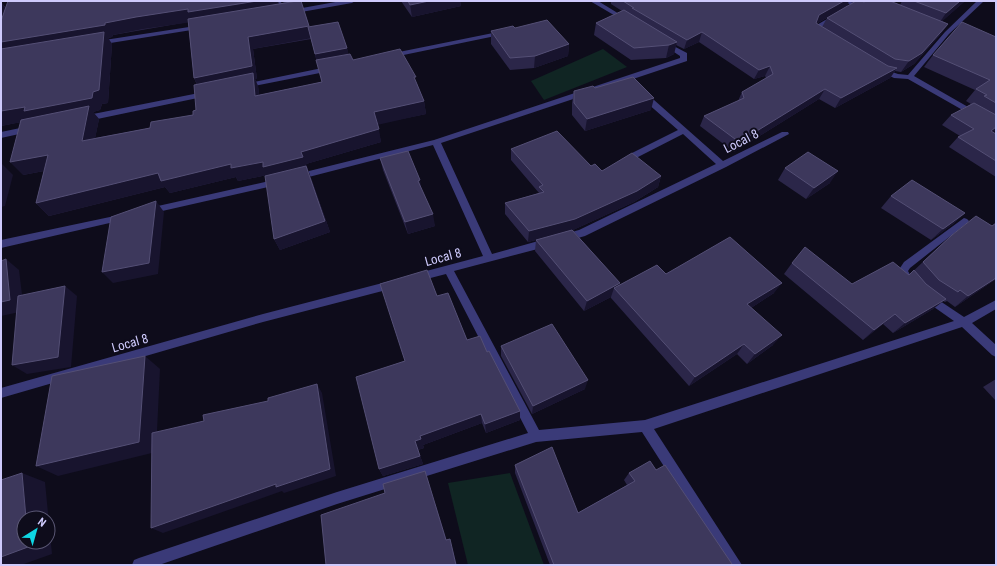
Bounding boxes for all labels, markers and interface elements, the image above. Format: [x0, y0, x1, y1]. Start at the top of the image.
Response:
street label: Local 8 [721, 126, 761, 156]
street label: Local 8 [423, 245, 463, 269]
street label: Local 8 [110, 331, 150, 355]
north arrow [16, 510, 56, 550]
text: N [35, 515, 49, 530]

